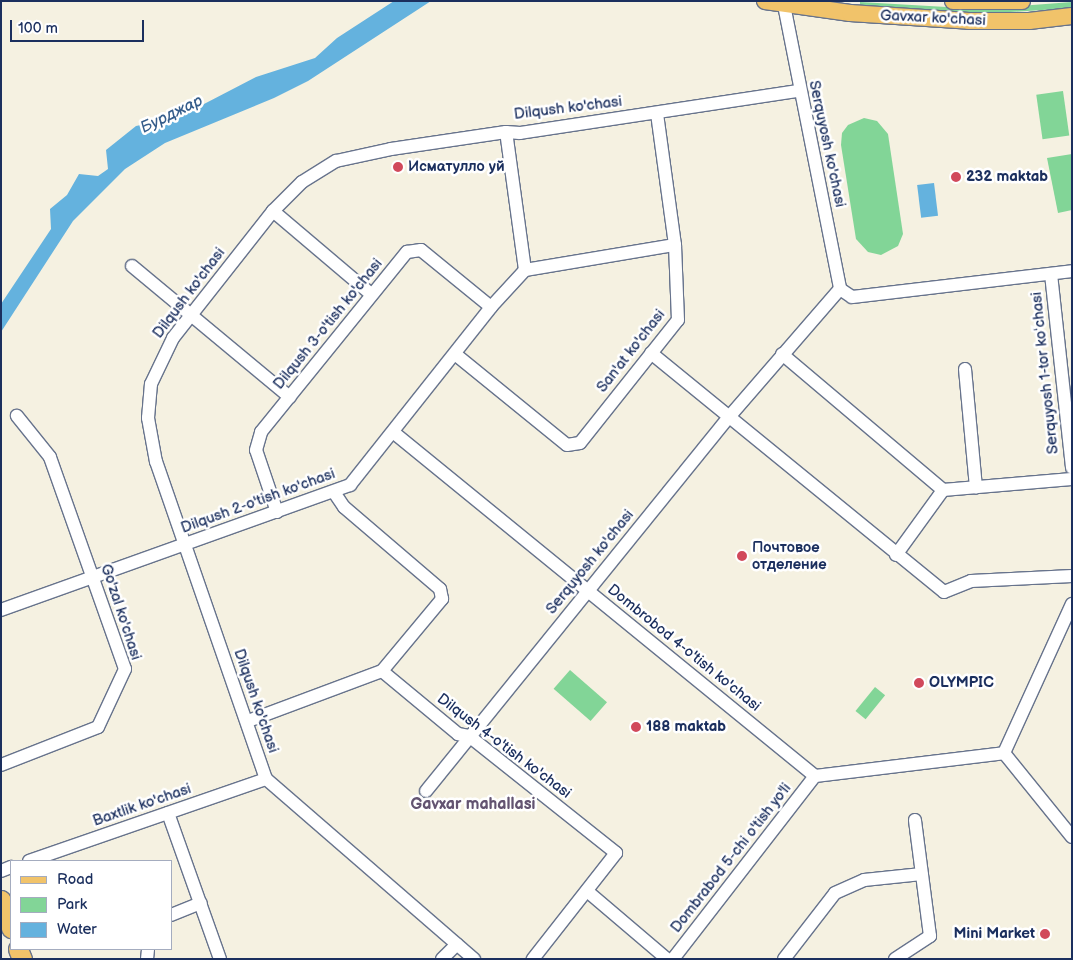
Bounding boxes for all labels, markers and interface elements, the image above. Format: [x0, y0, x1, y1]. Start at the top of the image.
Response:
street label: Gavxar ko'chasi [880, 6, 986, 30]
scale bar [12, 10, 146, 42]
text: 100 m [18, 19, 58, 38]
street label: Serquyosh ko'chasi [805, 79, 849, 209]
water label: Бурджар [138, 92, 206, 138]
street label: Dilqush ko'chasi [513, 92, 623, 124]
place label: Исматулло уй [408, 158, 505, 176]
marker: Исматулло уй [392, 161, 404, 173]
place label: 232 maktab [966, 168, 1048, 186]
marker: 232 maktab [950, 171, 962, 183]
street label: Dilqush ko'chasi [149, 244, 229, 342]
street label: Dilqush 3-o'tish ko'chasi [270, 255, 386, 393]
street label: Serquyosh 1-tor koʻchasi [1028, 291, 1062, 455]
street label: San'at ko'chasi [593, 306, 669, 396]
street label: Dilqush 2-o'tish ko'chasi [178, 465, 338, 537]
street label: Serquyosh ko'chasi [542, 506, 638, 618]
place label: Почтовое отделение [752, 538, 826, 573]
marker: Почтовое отделение [736, 550, 748, 562]
street label: Go'zal ko'chasi [97, 562, 145, 662]
street label: Dombrobod 4-o'tish ko'chasi [604, 581, 764, 715]
street label: Dilqush ko'chasi [230, 647, 282, 755]
place label: OLYMPIC [929, 674, 994, 692]
marker: OLYMPIC [913, 677, 925, 689]
street label: Dilqush 4-o'tish ko'chasi [434, 690, 574, 802]
place label: 188 maktab [646, 718, 726, 736]
marker: 188 maktab [630, 721, 642, 733]
street label: Dombrabod 5-chi o'tish yo'li [667, 779, 795, 937]
street label: Baxtlik ko'chasi [90, 780, 194, 830]
district label: Gavxar mahallasi [410, 795, 536, 815]
legend [10, 860, 172, 950]
text: Road [57, 870, 93, 889]
text: Park [57, 895, 87, 914]
text: Water [57, 920, 97, 939]
place label: Mini Market [954, 925, 1035, 943]
marker: Mini Market [1039, 928, 1051, 940]

